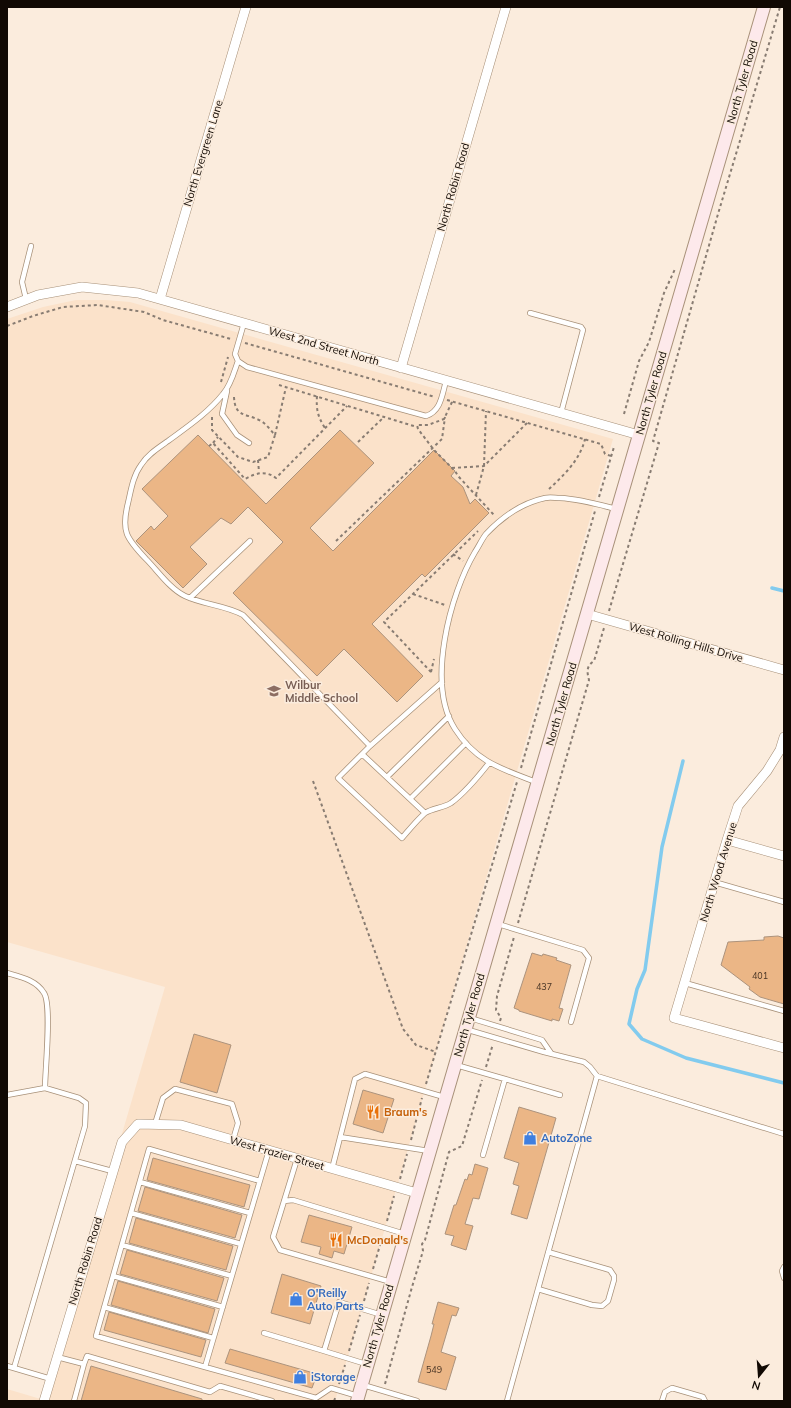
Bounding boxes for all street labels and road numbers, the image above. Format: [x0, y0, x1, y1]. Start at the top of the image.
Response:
street label: North Tyler Road [723, 39, 761, 125]
street label: North Evergreen Lane [180, 98, 226, 208]
street label: North Robin Road [434, 141, 472, 233]
street label: West 2nd Street North [267, 323, 381, 369]
street label: North Tyler Road [632, 350, 670, 436]
street label: West Rolling Hills Drive [627, 619, 745, 665]
street label: North Tyler Road [542, 661, 580, 747]
street label: North Wood Avenue [696, 820, 740, 924]
street label: North Tyler Road [450, 972, 488, 1058]
street label: West Frazier Street [228, 1133, 326, 1173]
street label: North Robin Road [65, 1215, 105, 1307]
street label: North Tyler Road [359, 1283, 397, 1369]

